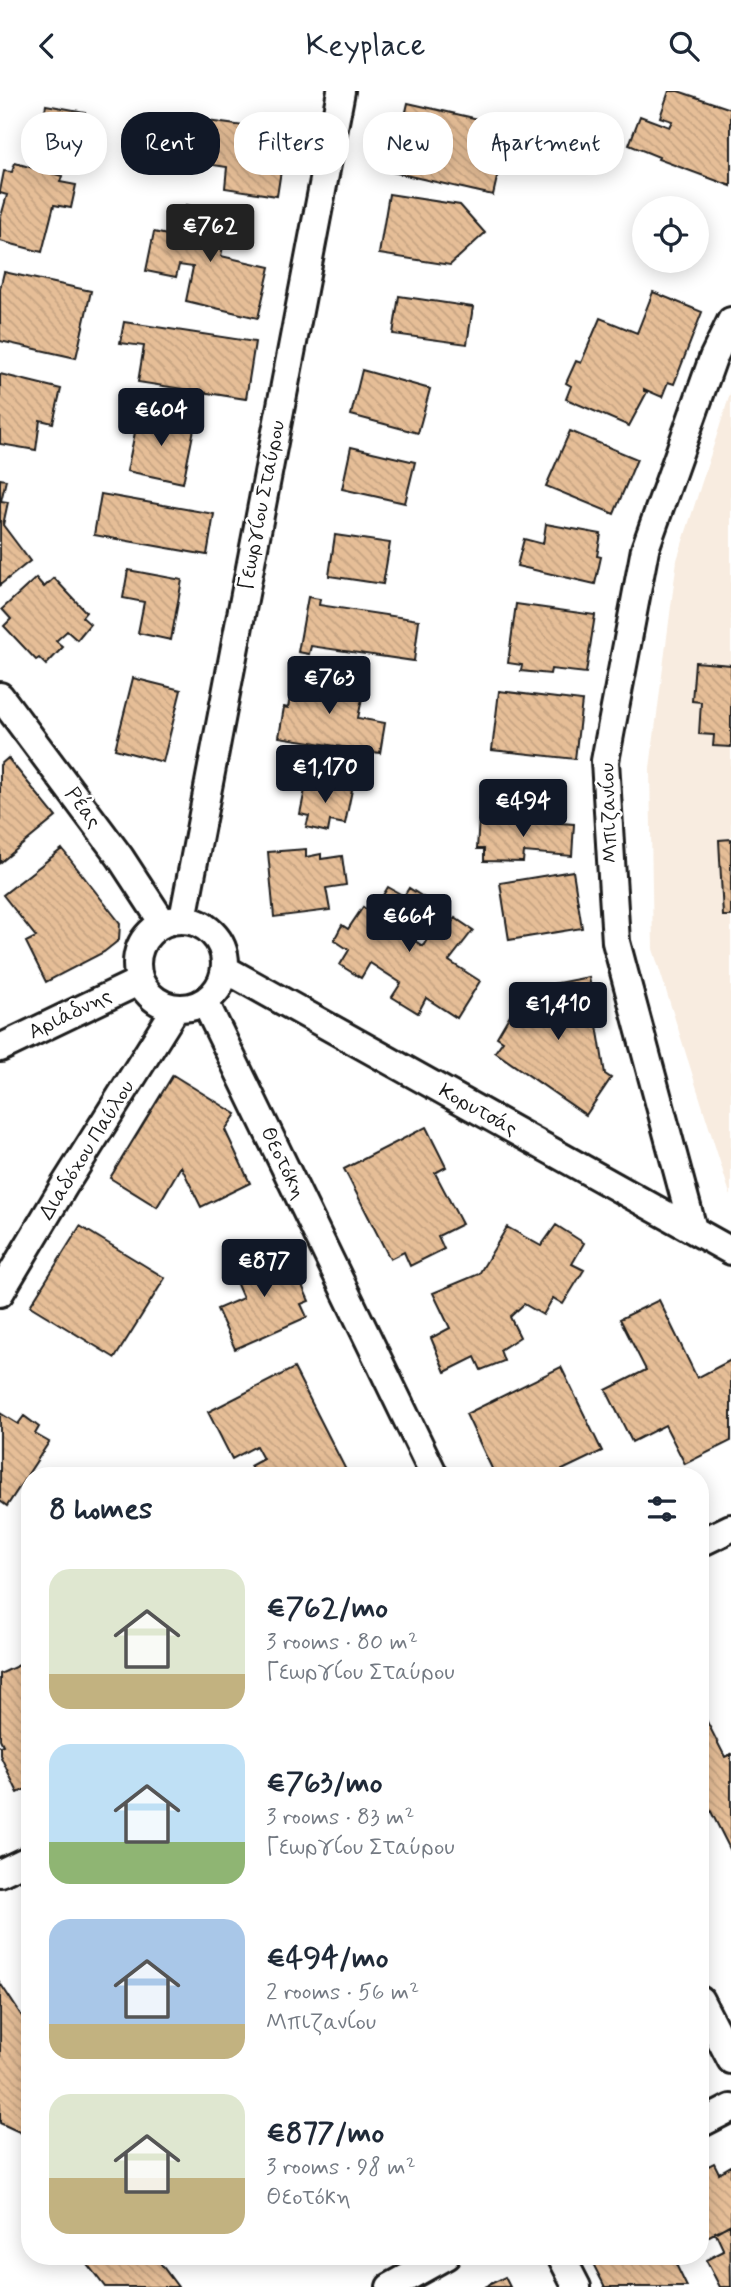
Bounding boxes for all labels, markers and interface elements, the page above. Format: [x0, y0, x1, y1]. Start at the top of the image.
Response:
text: Keyplace [305, 25, 426, 67]
icon: back [28, 27, 66, 65]
icon: search [665, 27, 703, 65]
chip: Buy [21, 112, 107, 175]
chip: Rent [121, 112, 220, 175]
chip: Filters [234, 112, 349, 175]
chip: New [363, 112, 453, 175]
chip: Apartment [467, 112, 624, 175]
map controls [632, 196, 709, 273]
button: locate [632, 196, 709, 273]
pin: €762 [169, 205, 251, 264]
text: €762 [182, 212, 238, 242]
pin: €604 [120, 389, 202, 448]
text: €604 [134, 396, 188, 426]
street label: Γεωργίου Σταύρου [232, 418, 292, 592]
pin: €763 [288, 657, 370, 716]
text: €763 [303, 664, 355, 694]
pin: €1,170 [268, 745, 382, 805]
text: €1,170 [292, 753, 358, 783]
street label: Μπιζανίου [593, 762, 625, 864]
pin: €494 [482, 779, 564, 839]
street label: Ρέας [58, 781, 108, 834]
text: €494 [495, 787, 551, 817]
pin: €664 [368, 895, 450, 954]
text: €664 [382, 902, 436, 932]
street label: Αριάδνης [24, 982, 116, 1046]
pin: €1,410 [501, 983, 615, 1042]
text: €1,410 [525, 990, 591, 1020]
street label: Διαδόχου Παύλου [33, 1075, 141, 1225]
street label: Κορυτσάς [434, 1077, 522, 1143]
street label: Θεοτόκη [253, 1122, 313, 1204]
pin: €877 [223, 1239, 305, 1299]
text: €877 [238, 1247, 290, 1277]
text: 8 homes [49, 1490, 152, 1529]
icon: filters [643, 1490, 681, 1528]
text: €762/mo [266, 1589, 388, 1628]
icon: home [105, 1597, 189, 1681]
text: 3 rooms · 80 m² [266, 1628, 418, 1658]
text: Γεωργίου Σταύρου [266, 1658, 455, 1688]
text: €763/mo [266, 1764, 383, 1803]
icon: home [105, 1772, 189, 1856]
text: 3 rooms · 83 m² [266, 1803, 414, 1833]
text: Γεωργίου Σταύρου [266, 1833, 455, 1863]
text: €494/mo [266, 1939, 389, 1978]
icon: home [105, 1947, 189, 2031]
text: 2 rooms · 56 m² [266, 1978, 419, 2008]
text: Μπιζανίου [266, 2008, 376, 2038]
text: €877/mo [266, 2114, 384, 2153]
icon: home [105, 2122, 189, 2206]
text: 3 rooms · 98 m² [266, 2153, 416, 2183]
text: Θεοτόκη [266, 2183, 351, 2213]

